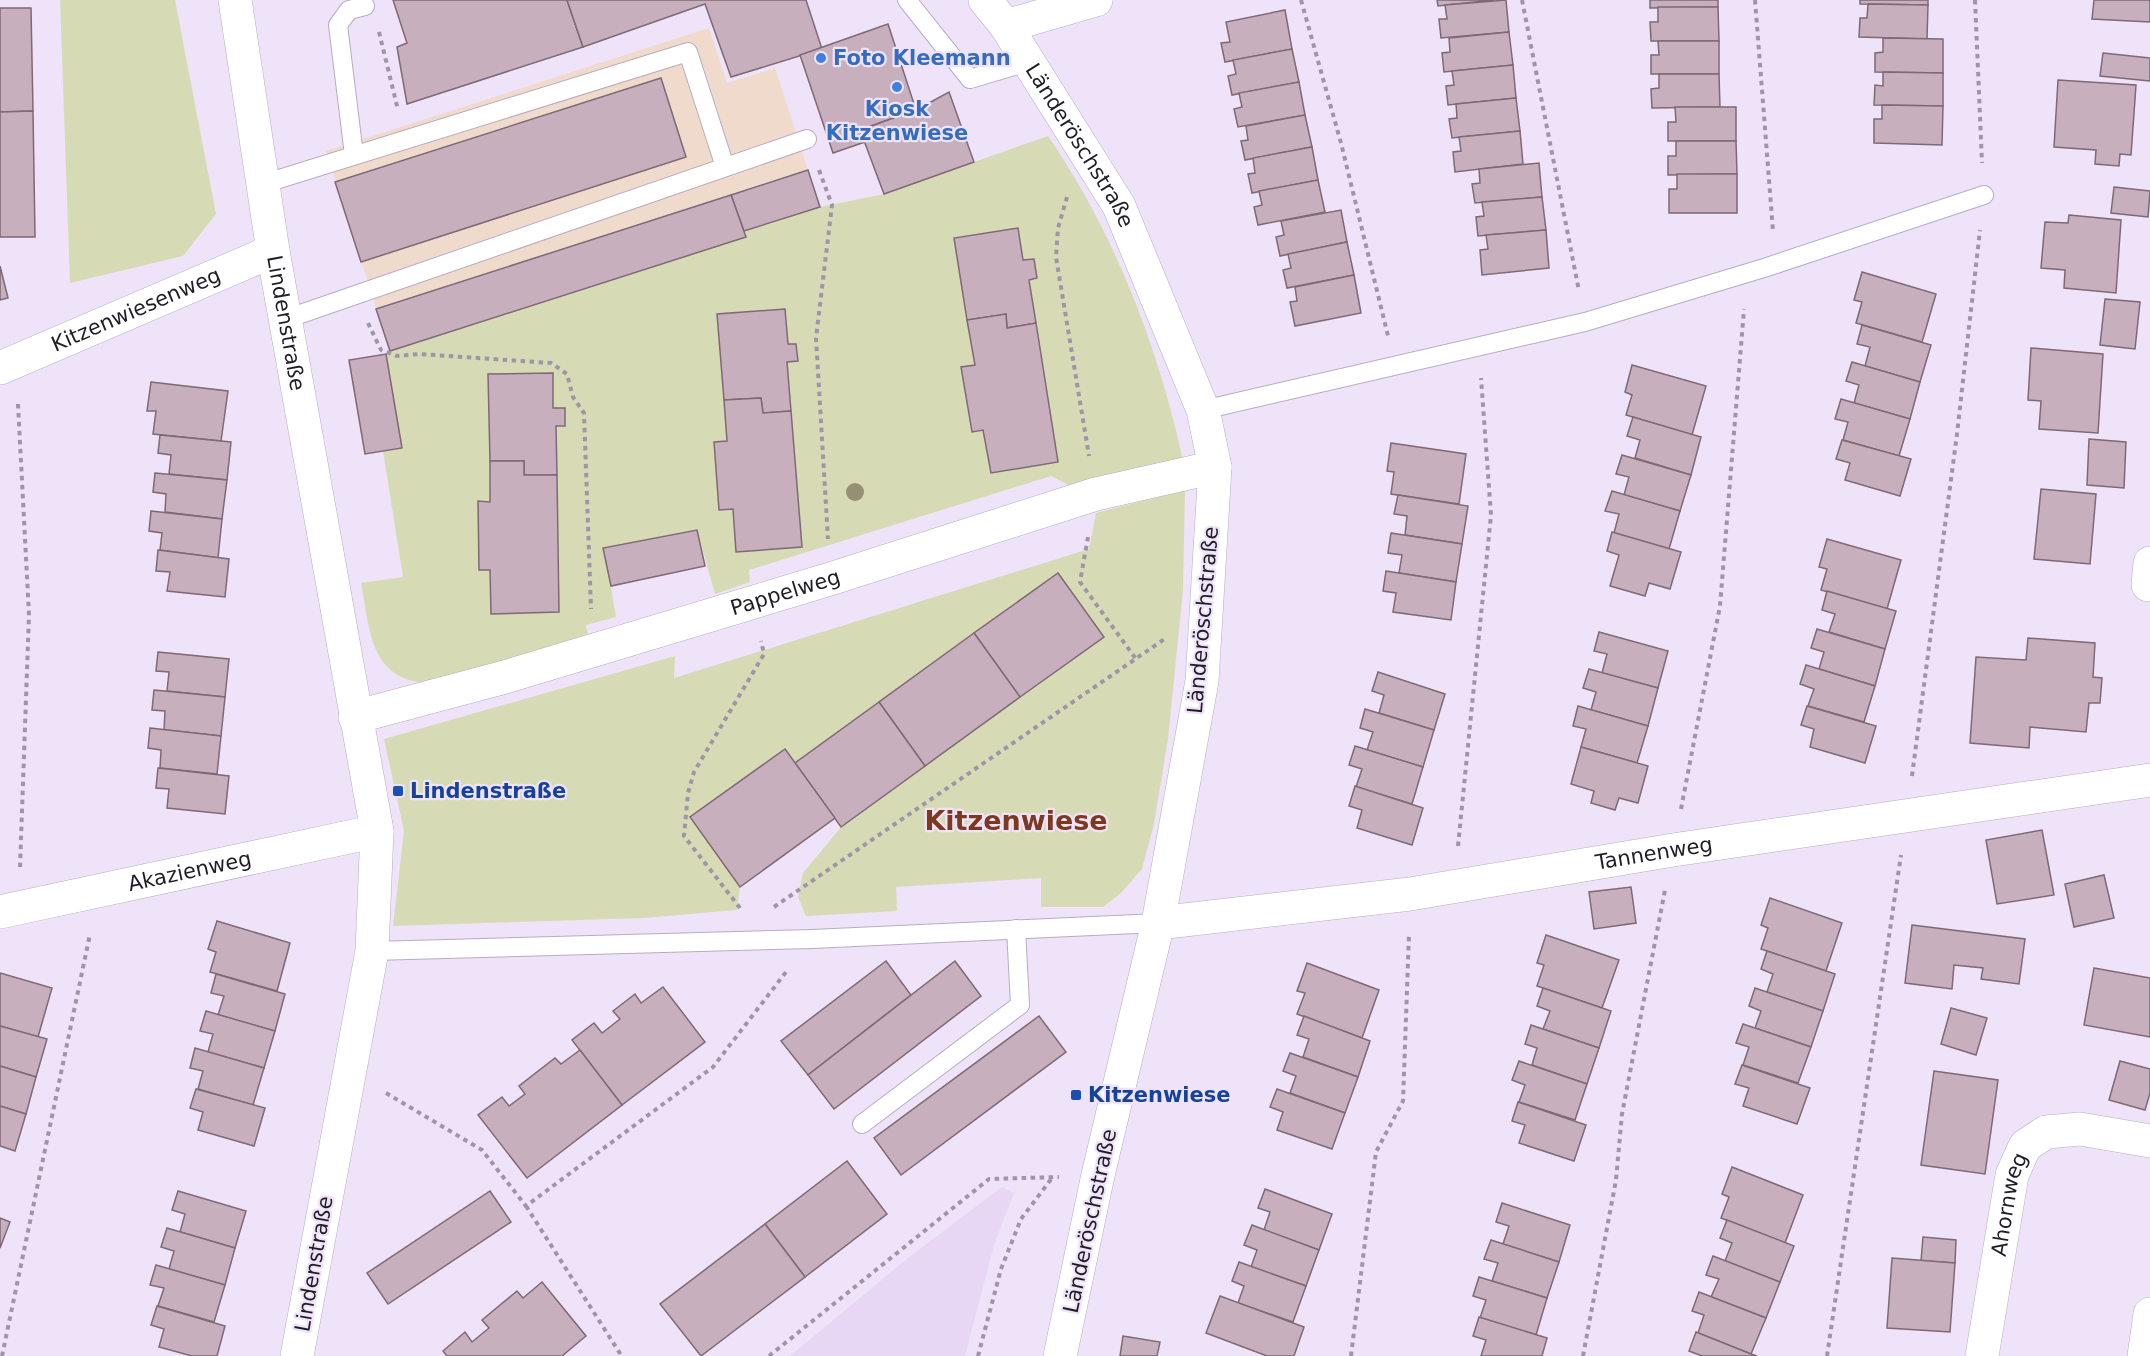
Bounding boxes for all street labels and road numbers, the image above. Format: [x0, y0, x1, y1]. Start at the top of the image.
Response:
street label: Länderöschstraße [1021, 59, 1138, 231]
street label: Lindenstraße [262, 253, 310, 393]
street label: Kitzenwiesenweg [48, 263, 224, 357]
street label: Länderöschstraße [1183, 525, 1223, 715]
street label: Pappelweg [727, 565, 843, 620]
street label: Tannenweg [1593, 832, 1714, 875]
street label: Akazienweg [126, 846, 254, 896]
street label: Länderöschstraße [1059, 1127, 1121, 1315]
street label: Ahornweg [1987, 1149, 2032, 1258]
street label: Lindenstraße [290, 1194, 338, 1334]

